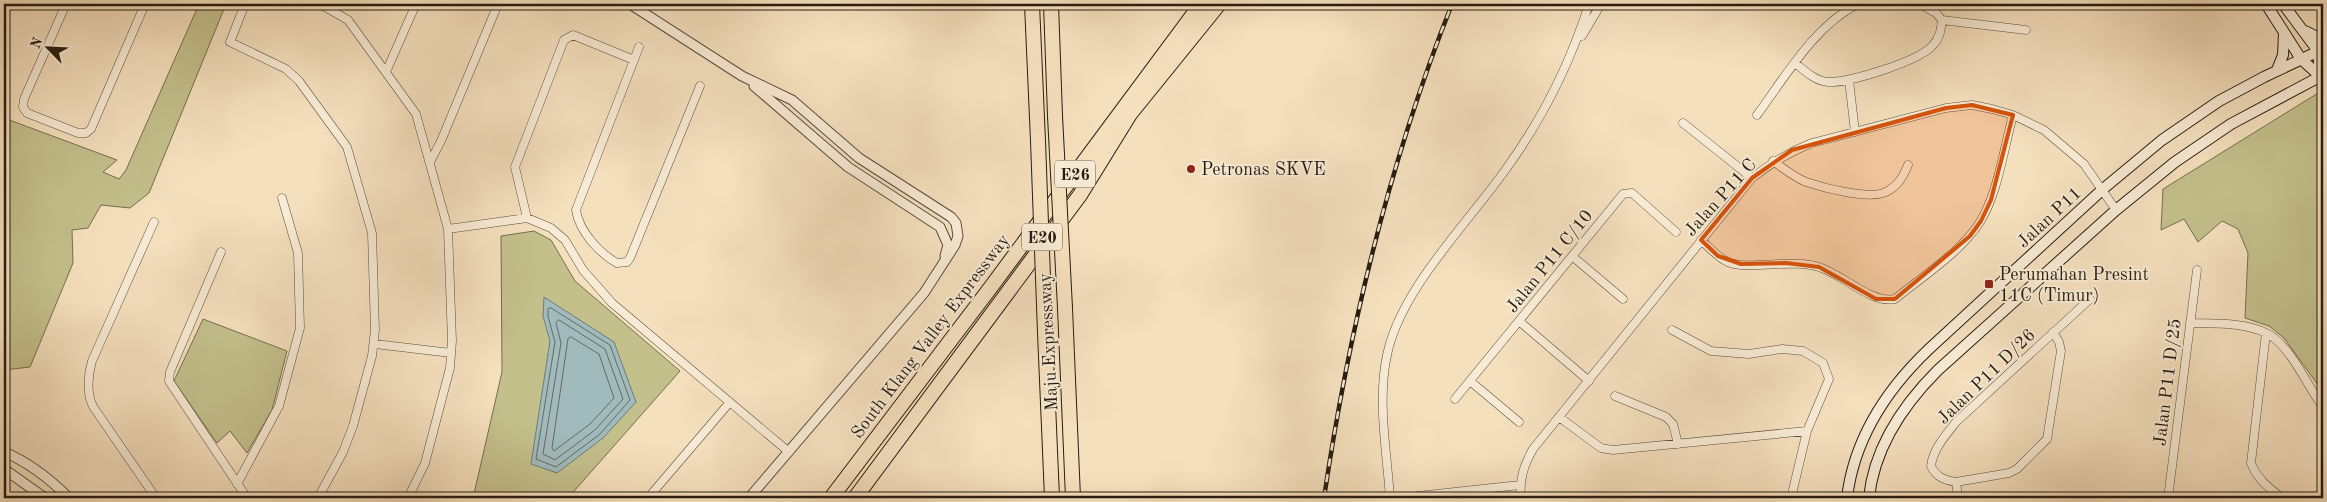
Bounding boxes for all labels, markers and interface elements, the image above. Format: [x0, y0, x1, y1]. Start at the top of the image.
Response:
north arrow [22, 22, 72, 72]
text: N [28, 35, 46, 51]
street label: Jalan P11 C [1681, 155, 1760, 240]
road number: E26 [1055, 160, 1095, 188]
place label: Petronas SKVE [1201, 161, 1326, 179]
marker: Petronas SKVE [1185, 163, 1197, 175]
street label: Jalan P11 [2014, 184, 2085, 252]
street label: Jalan P11 C/10 [1503, 207, 1597, 316]
road number: E20 [1022, 223, 1062, 250]
street label: South Klang Valley Expressway [848, 231, 1014, 442]
place label: Perumahan Presint 11C (Timur) [1999, 266, 2149, 305]
street label: Maju Expressway [1036, 272, 1062, 411]
marker: Perumahan Presint 11C (Timur) [1983, 278, 1995, 290]
street label: Jalan P11 D/25 [2151, 317, 2185, 447]
street label: Jalan P11 D/26 [1934, 326, 2039, 428]

